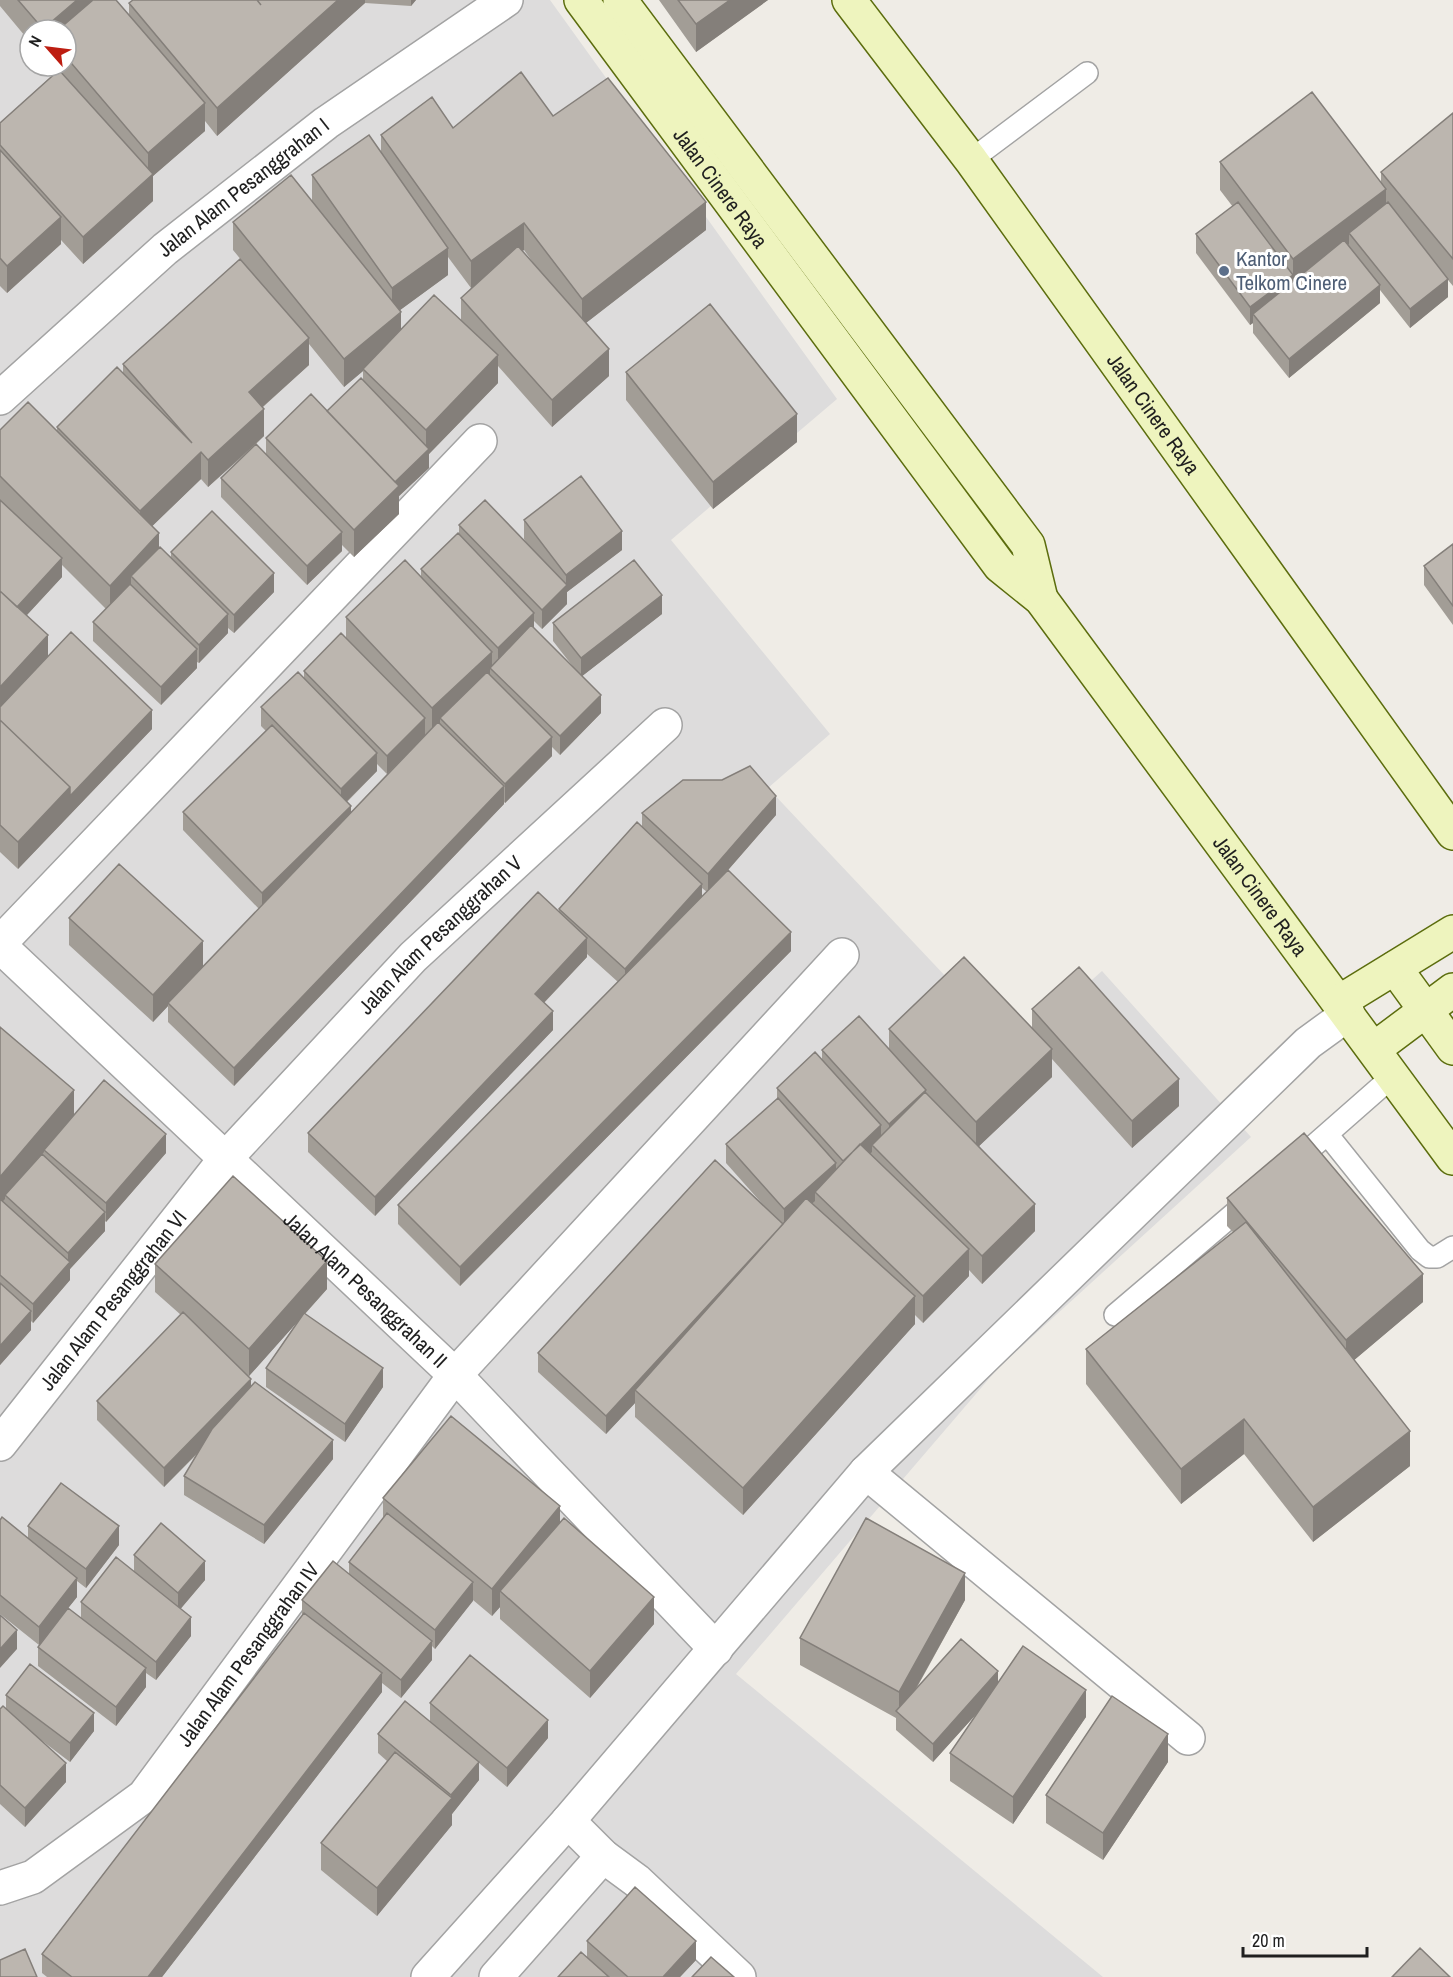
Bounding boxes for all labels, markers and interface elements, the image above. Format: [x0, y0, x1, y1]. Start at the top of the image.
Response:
north arrow [18, 18, 78, 78]
text: N [23, 32, 47, 50]
street label: Jalan Alam Pesanggrahan I [151, 111, 335, 263]
street label: Jalan Cinere Raya [667, 122, 775, 254]
place label: Kantor Telkom Cinere [1236, 244, 1347, 297]
marker: Kantor Telkom Cinere [1217, 264, 1231, 278]
street label: Jalan Cinere Raya [1100, 348, 1207, 481]
street label: Jalan Cinere Raya [1206, 830, 1315, 962]
street label: Jalan Alam Pesanggrahan V [352, 848, 529, 1021]
street label: Jalan Alam Pesanggrahan VI [33, 1204, 193, 1396]
street label: Jalan Alam Pesanggrahan II [277, 1206, 454, 1374]
street label: Jalan Alam Pesanggrahan IV [170, 1556, 326, 1752]
scale bar [1243, 1920, 1368, 1958]
text: 20 m [1252, 1928, 1285, 1953]

